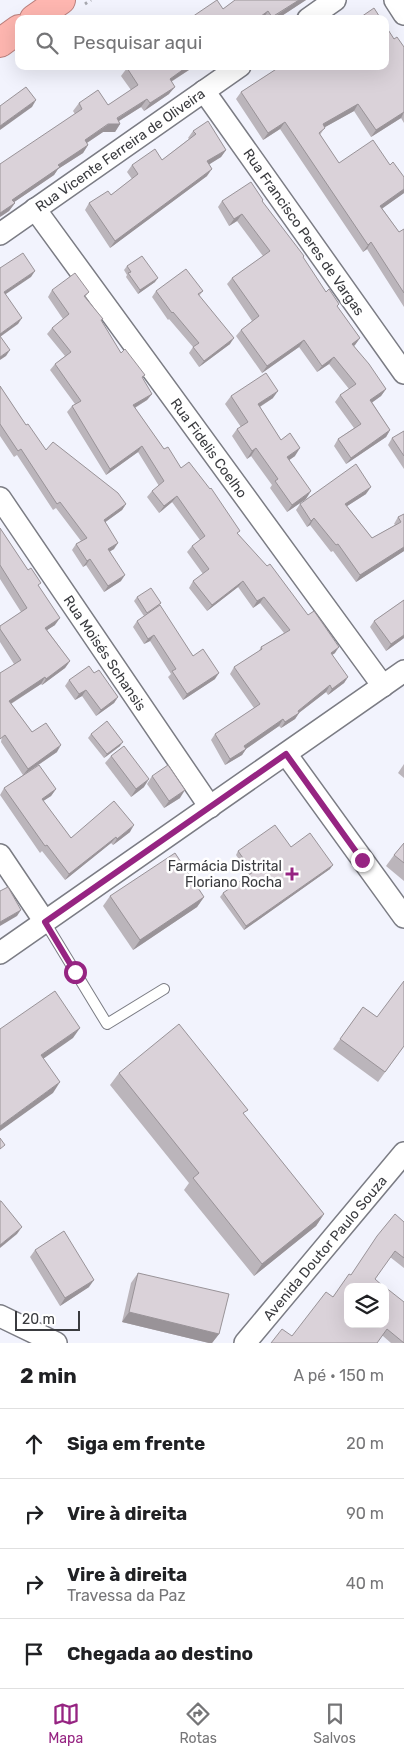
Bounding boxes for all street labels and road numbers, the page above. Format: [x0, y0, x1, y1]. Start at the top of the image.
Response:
street label: Rua Vicente Ferreira de Oliveira [32, 85, 208, 216]
street label: Rua Francisco Peres de Vargas [239, 146, 368, 319]
street label: Rua Fidelis Coelho [167, 395, 250, 501]
street label: Rua Moisés Schansis [60, 592, 150, 714]
street label: Avenida Doutor Paulo Souza [260, 1173, 391, 1324]

